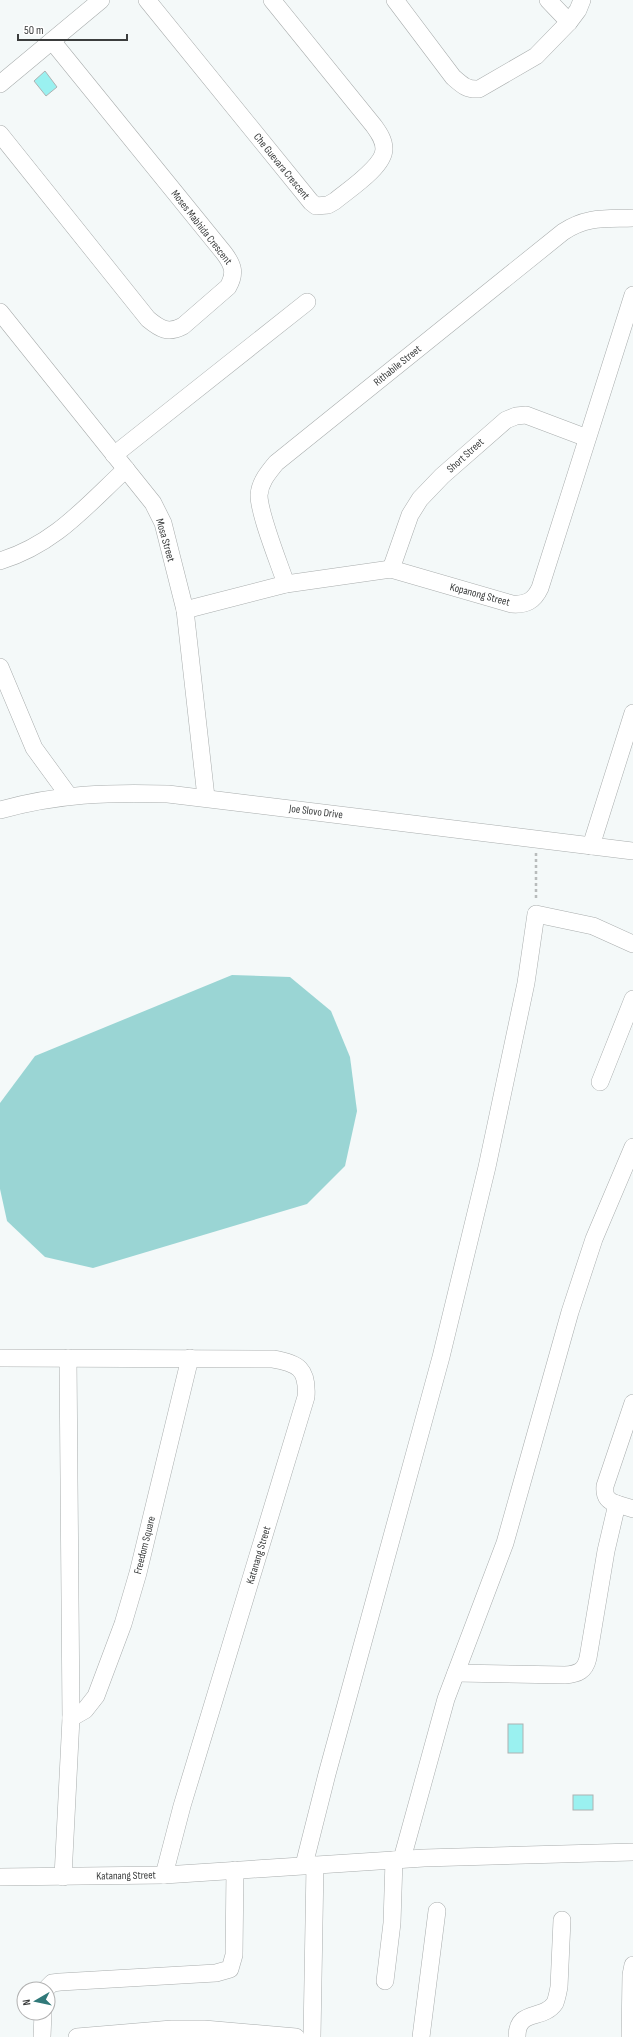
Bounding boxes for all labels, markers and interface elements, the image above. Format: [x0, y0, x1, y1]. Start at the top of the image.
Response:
scale bar [18, 16, 127, 42]
text: 50 m [24, 23, 44, 38]
street label: Che Guevara Crescent [251, 131, 313, 203]
street label: Moses Mabhida Crescent [168, 187, 235, 268]
street label: Rithabile Street [371, 342, 424, 389]
street label: Short Street [444, 435, 487, 475]
street label: Mosa Street [153, 517, 178, 564]
street label: Kopanong Street [449, 580, 512, 609]
street label: Joe Slovo Drive [287, 802, 343, 821]
street label: Freedom Square [131, 1515, 158, 1576]
street label: Katanang Street [244, 1524, 274, 1586]
street label: Katanang Street [96, 1868, 157, 1883]
north arrow [16, 1981, 56, 2021]
text: N [20, 1998, 33, 2006]

